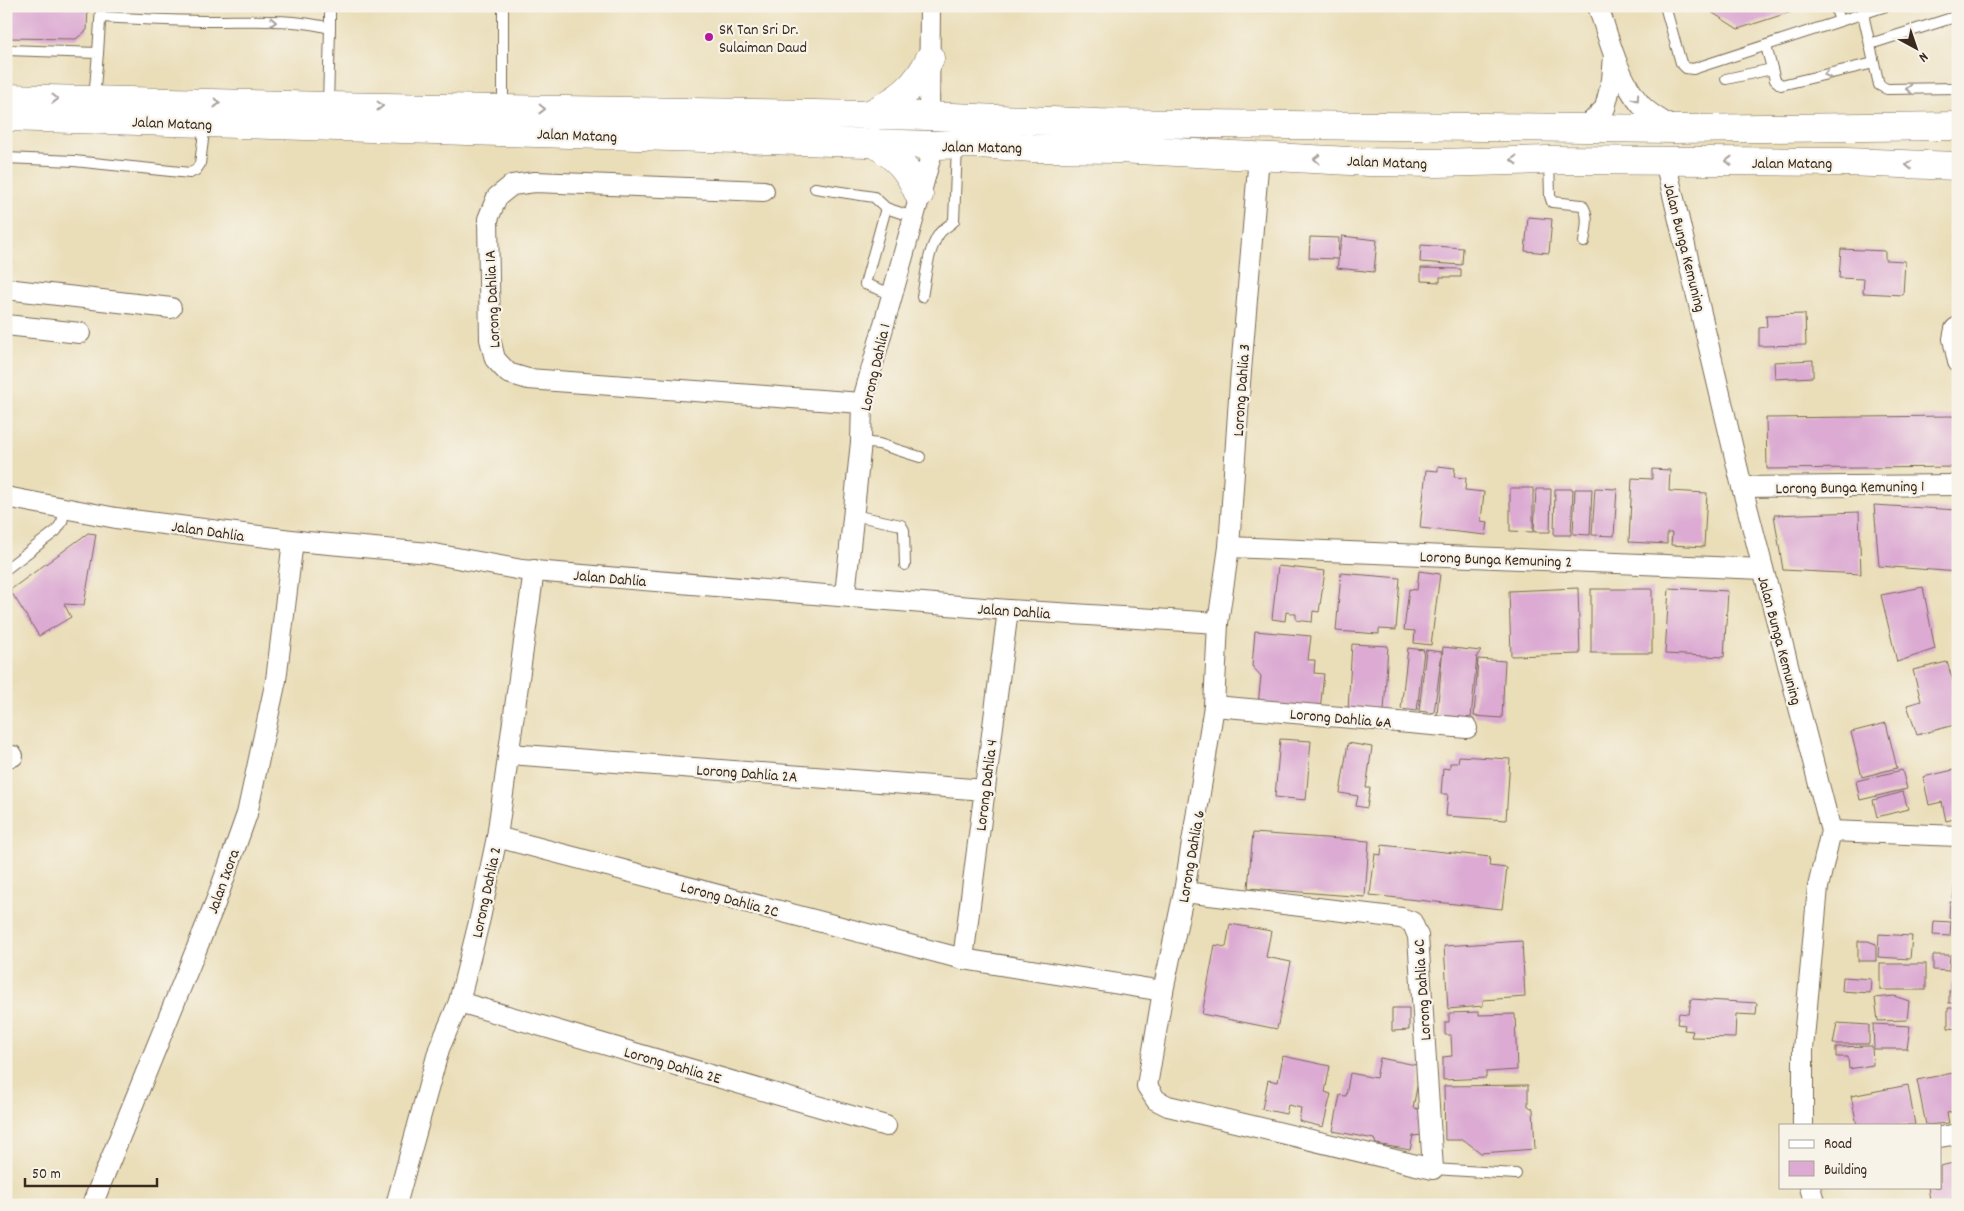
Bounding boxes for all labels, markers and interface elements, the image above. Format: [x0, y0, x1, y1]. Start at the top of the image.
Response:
one-way arrow [269, 16, 277, 27]
place label: SK Tan Sri Dr. Sulaiman Daud [719, 19, 807, 60]
north arrow [1892, 22, 1942, 72]
marker: SK Tan Sri Dr. Sulaiman Daud [703, 31, 715, 43]
text: N [1914, 47, 1932, 66]
one-way arrow [1822, 68, 1831, 79]
one-way arrow [1905, 84, 1912, 94]
one-way arrow [1630, 92, 1639, 102]
one-way arrow [52, 94, 59, 104]
one-way arrow [214, 98, 222, 108]
one-way arrow [376, 101, 384, 112]
one-way arrow [539, 104, 547, 114]
street label: Jalan Matang [131, 112, 212, 137]
street label: Jalan Matang [536, 124, 617, 149]
street label: Jalan Matang [942, 136, 1022, 161]
street label: Jalan Matang [1346, 151, 1427, 176]
one-way arrow [1312, 153, 1320, 164]
street label: Jalan Matang [1752, 153, 1832, 176]
one-way arrow [1510, 155, 1518, 165]
one-way arrow [1725, 156, 1732, 166]
one-way arrow [1905, 159, 1913, 170]
street label: Jalan Bunga Kemuning [1656, 180, 1711, 315]
street label: Lorong Dahlia 1A [479, 249, 508, 348]
street label: Lorong Dahlia 1 [855, 321, 898, 414]
street label: Lorong Dahlia 3 [1228, 343, 1257, 437]
street label: Lorong Bunga Kemuning 1 [1775, 476, 1925, 501]
street label: Jalan Dahlia [170, 516, 246, 549]
street label: Lorong Bunga Kemuning 2 [1419, 546, 1573, 575]
street label: Jalan Dahlia [572, 565, 648, 594]
street label: Jalan Bunga Kemuning [1750, 574, 1807, 708]
street label: Jalan Dahlia [977, 598, 1052, 627]
street label: Lorong Dahlia 6A [1289, 704, 1393, 735]
street label: Lorong Dahlia 4 [970, 738, 1005, 833]
street label: Lorong Dahlia 2A [695, 759, 799, 790]
street label: Lorong Dahlia 6 [1173, 808, 1212, 905]
street label: Lorong Dahlia 2 [467, 845, 508, 940]
street label: Jalan Ixora [202, 846, 247, 917]
street label: Lorong Dahlia 2C [678, 876, 781, 925]
street label: Lorong Dahlia 6C [1408, 938, 1439, 1041]
street label: Lorong Dahlia 2E [621, 1042, 724, 1091]
legend [1779, 1124, 1942, 1188]
text: Road [1824, 1134, 1852, 1156]
scale bar [25, 1156, 158, 1188]
text: Building [1824, 1160, 1867, 1182]
text: 50 m [32, 1164, 61, 1186]

